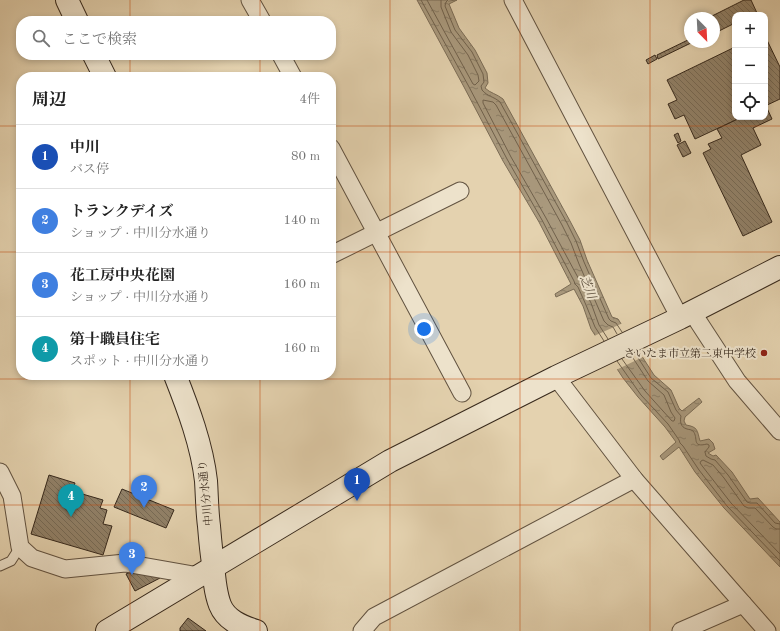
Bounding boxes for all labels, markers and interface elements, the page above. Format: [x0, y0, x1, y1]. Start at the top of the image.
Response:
north arrow [684, 12, 720, 48]
map controls [732, 12, 768, 120]
button: + [732, 12, 768, 48]
search box [16, 16, 336, 60]
icon: search [30, 27, 52, 49]
text: ここで検索 [62, 33, 137, 48]
button: − [732, 48, 768, 84]
button: locate [732, 84, 768, 120]
text: 周辺 [32, 92, 66, 109]
text: 4件 [299, 93, 320, 106]
text: 中川 [70, 141, 100, 156]
text: 1 [41, 150, 49, 163]
text: 80 m [291, 150, 320, 163]
text: バス停 [70, 163, 109, 176]
text: トランクデイズ [70, 205, 174, 220]
text: 2 [41, 214, 49, 227]
text: 140 m [283, 214, 320, 227]
text: ショップ · 中川分水通り [70, 227, 211, 240]
text: 花工房中央花園 [70, 269, 175, 284]
water label: 芝川 [577, 273, 600, 303]
text: 3 [41, 278, 49, 291]
text: 160 m [283, 278, 320, 291]
text: ショップ · 中川分水通り [70, 291, 211, 304]
your location [414, 319, 434, 339]
text: 第十職員住宅 [70, 333, 160, 348]
text: 4 [41, 342, 49, 355]
text: 160 m [283, 342, 320, 355]
place label: さいたま市立第二東中学校 [624, 347, 756, 360]
marker: さいたま市立第二東中学校 [759, 348, 769, 358]
text: スポット · 中川分水通り [70, 355, 211, 368]
street label: 中川分水通り [196, 459, 215, 526]
pin: 1 [344, 468, 370, 501]
pin: 2 [131, 475, 157, 508]
pin: 4 [58, 484, 84, 517]
pin: 3 [119, 542, 145, 575]

